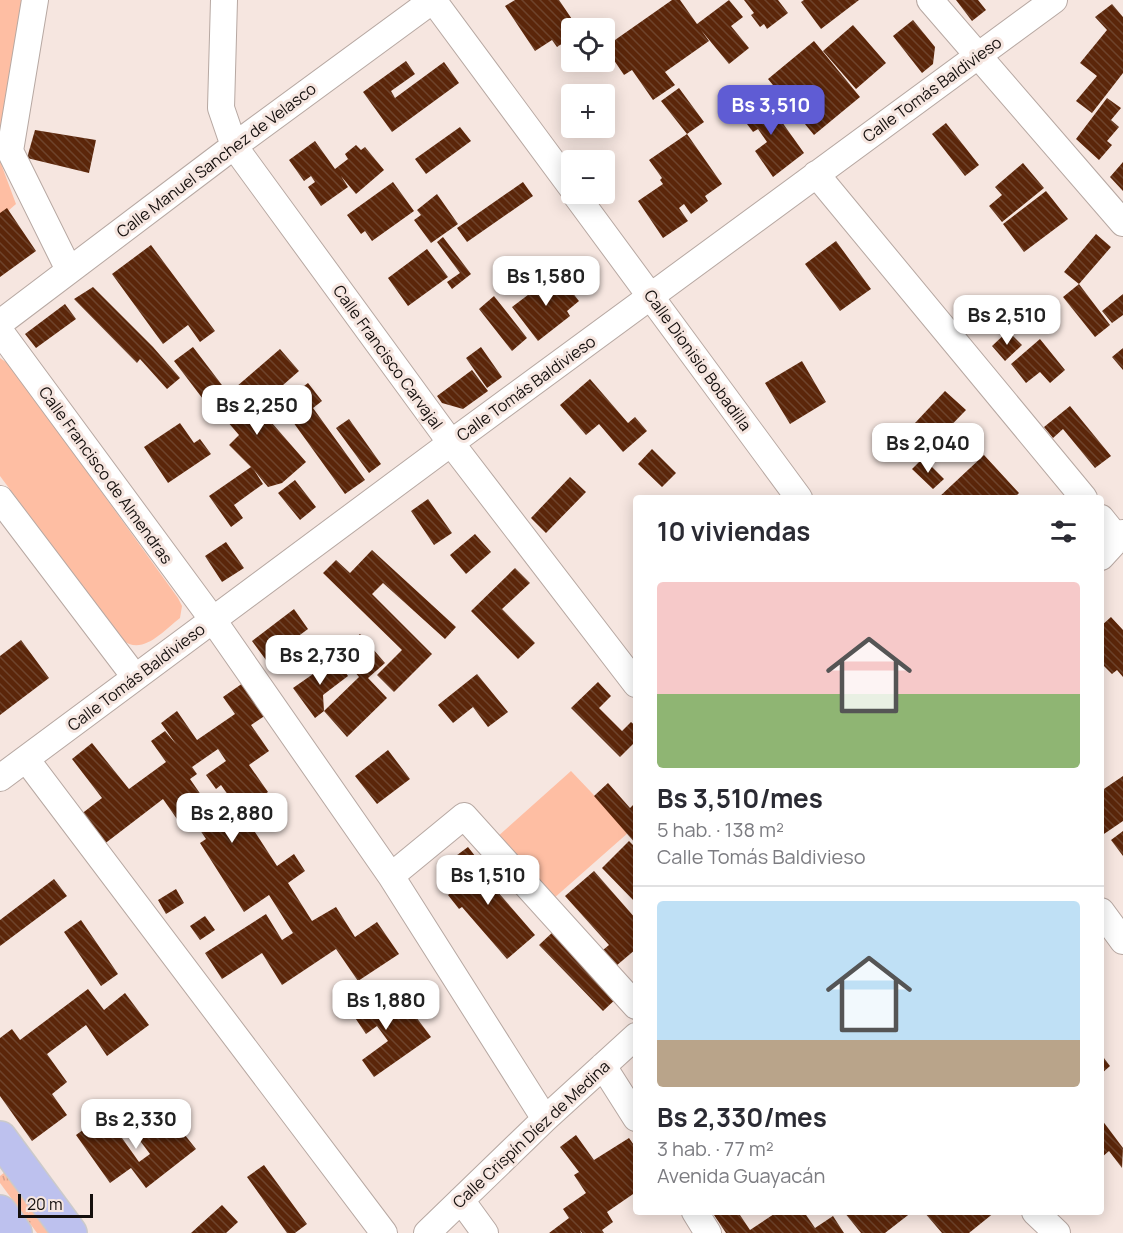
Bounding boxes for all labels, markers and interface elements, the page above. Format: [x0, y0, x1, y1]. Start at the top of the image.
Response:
map controls [561, 18, 615, 204]
button: locate [561, 18, 615, 72]
street label: Calle Tomás Baldivieso [858, 31, 1006, 147]
street label: Calle Manuel Sanchez de Velasco [112, 78, 320, 242]
button: + [561, 84, 615, 138]
pin: Bs 3,510 [709, 85, 833, 136]
text: Bs 3,510 [732, 91, 810, 118]
button: − [561, 150, 615, 204]
pin: Bs 1,580 [484, 256, 608, 307]
text: Bs 1,580 [507, 262, 585, 289]
street label: Calle Francisco Carvajal [328, 280, 448, 434]
street label: Calle Dionisio Bobadilla [639, 285, 757, 435]
pin: Bs 2,510 [945, 295, 1069, 346]
text: Bs 2,510 [967, 301, 1047, 328]
street label: Calle Tomás Baldivieso [452, 330, 600, 446]
street label: Calle Francisco de Almendras [34, 382, 178, 568]
pin: Bs 2,250 [195, 385, 319, 436]
text: Bs 2,250 [216, 391, 298, 418]
pin: Bs 2,040 [866, 423, 990, 474]
text: Bs 2,040 [886, 429, 970, 456]
text: 10 viviendas [657, 513, 810, 549]
icon: filters [1047, 515, 1080, 548]
street label: Calle Tomás Baldivieso [63, 618, 209, 736]
icon: home [815, 621, 923, 729]
pin: Bs 2,730 [258, 635, 382, 686]
text: Bs 2,730 [280, 641, 360, 668]
text: Bs 3,510/mes [657, 780, 823, 816]
pin: Bs 2,880 [170, 793, 294, 844]
text: Bs 2,880 [190, 799, 274, 826]
text: 5 hab. · 138 m² [657, 816, 784, 843]
text: Calle Tomás Baldivieso [657, 843, 866, 870]
pin: Bs 1,510 [426, 855, 550, 906]
text: Bs 1,510 [450, 861, 526, 888]
icon: home [815, 940, 923, 1048]
pin: Bs 1,880 [324, 980, 448, 1031]
text: Bs 1,880 [346, 986, 426, 1013]
street label: Calle Crispín Díez de Medina [448, 1055, 614, 1213]
pin: Bs 2,330 [74, 1099, 198, 1150]
text: Bs 2,330/mes [657, 1099, 827, 1135]
text: Bs 2,330 [95, 1105, 177, 1132]
text: 3 hab. · 77 m² [657, 1135, 774, 1162]
text: Avenida Guayacán [657, 1162, 825, 1189]
scale bar [18, 1191, 93, 1218]
text: 20 m [27, 1193, 63, 1215]

